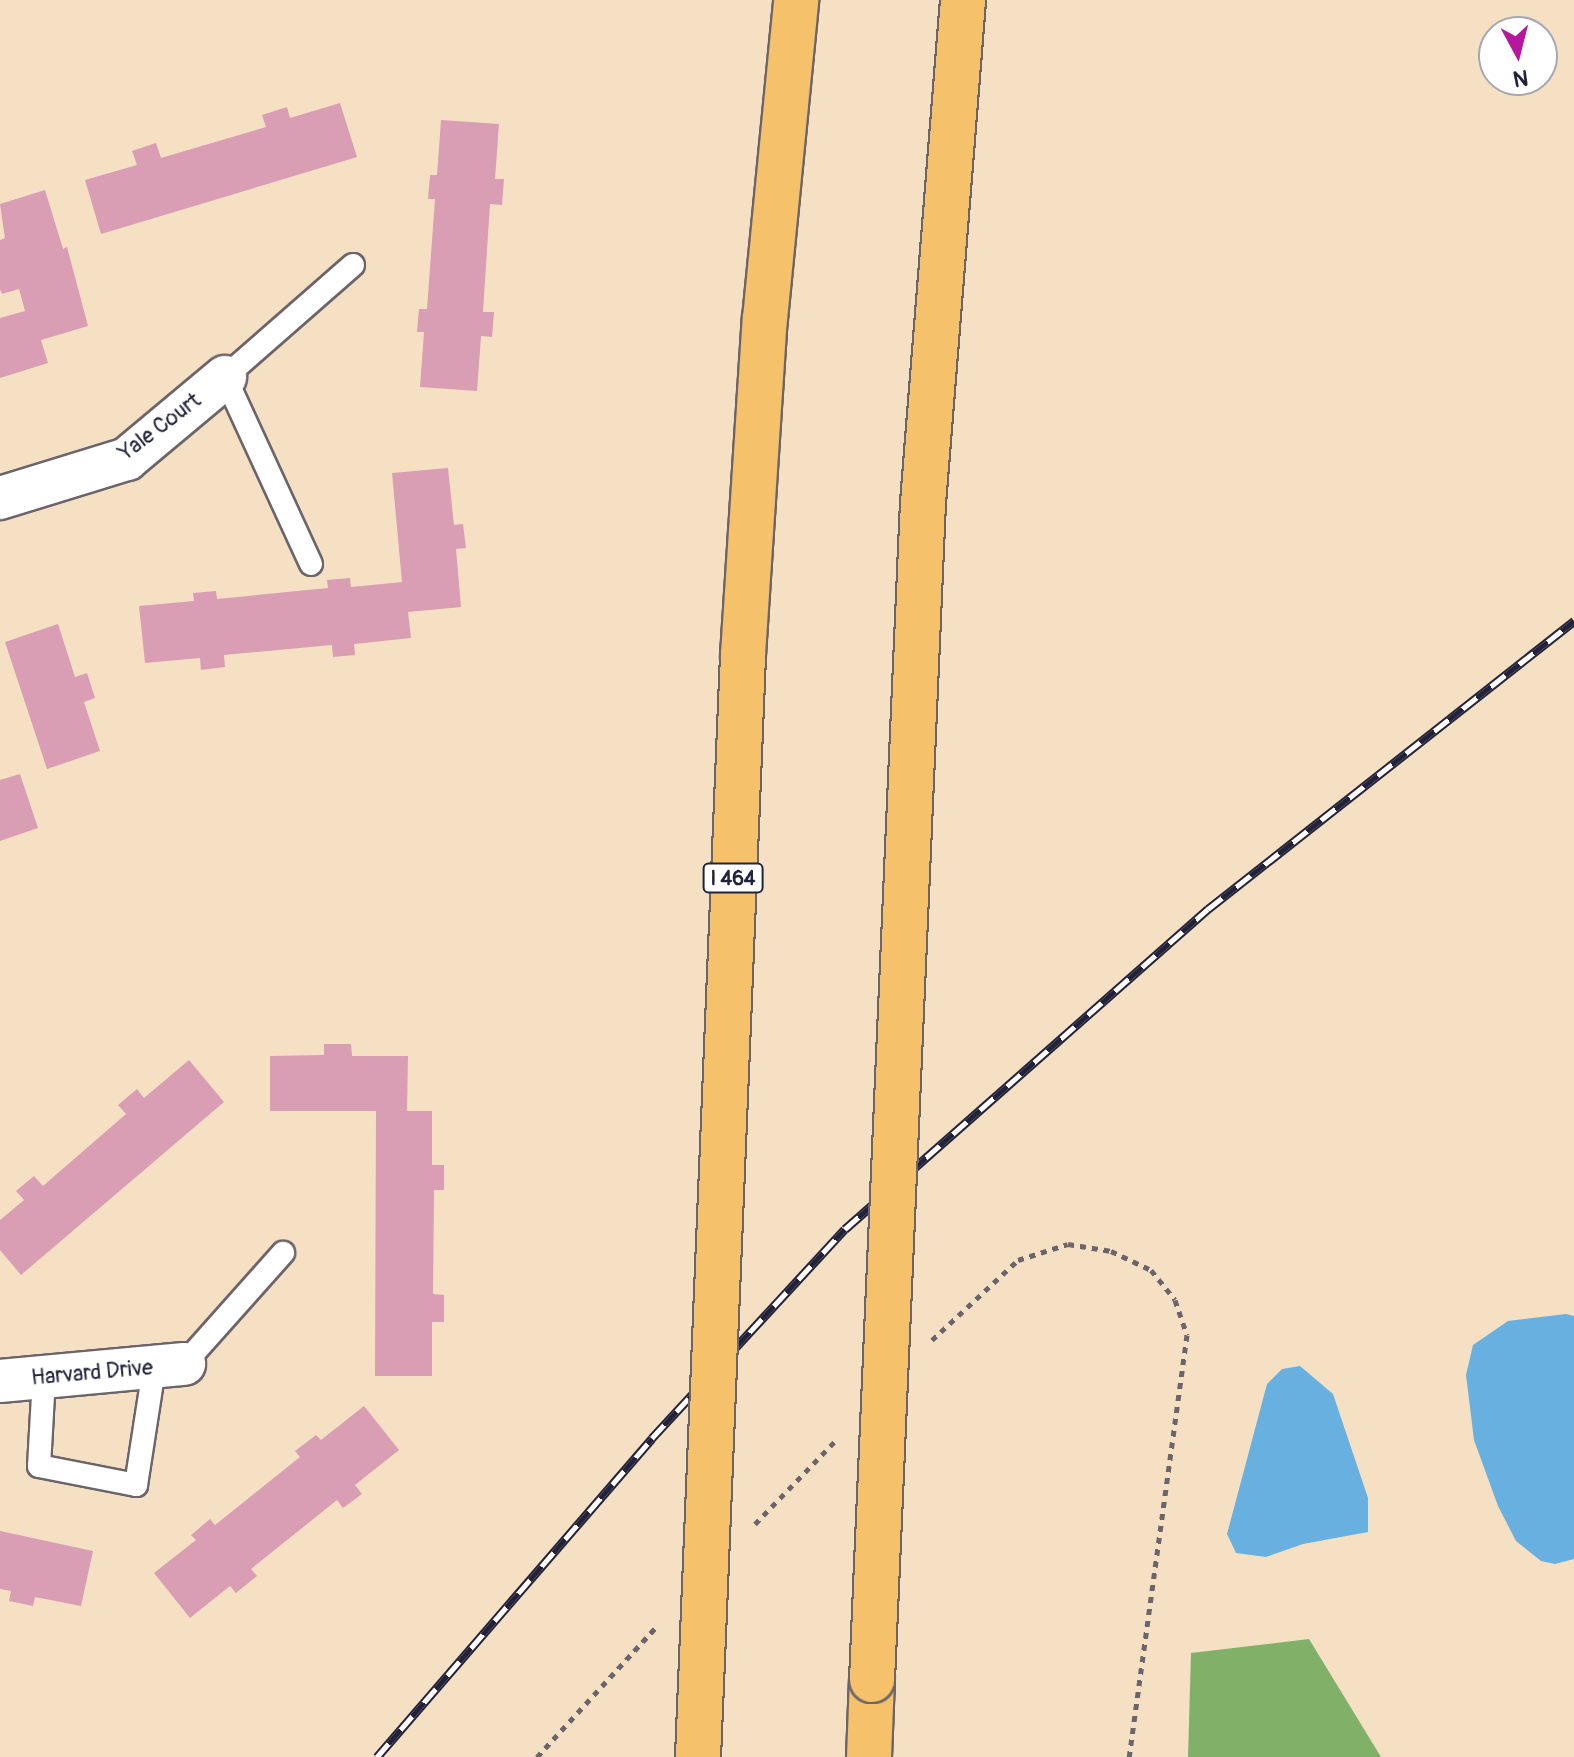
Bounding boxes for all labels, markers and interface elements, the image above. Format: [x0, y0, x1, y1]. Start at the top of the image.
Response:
north arrow [1478, 16, 1558, 96]
text: N [1512, 63, 1530, 93]
street label: Yale Court [114, 388, 206, 466]
road number: I 464 [701, 862, 765, 894]
street label: Harvard Drive [30, 1355, 154, 1391]

